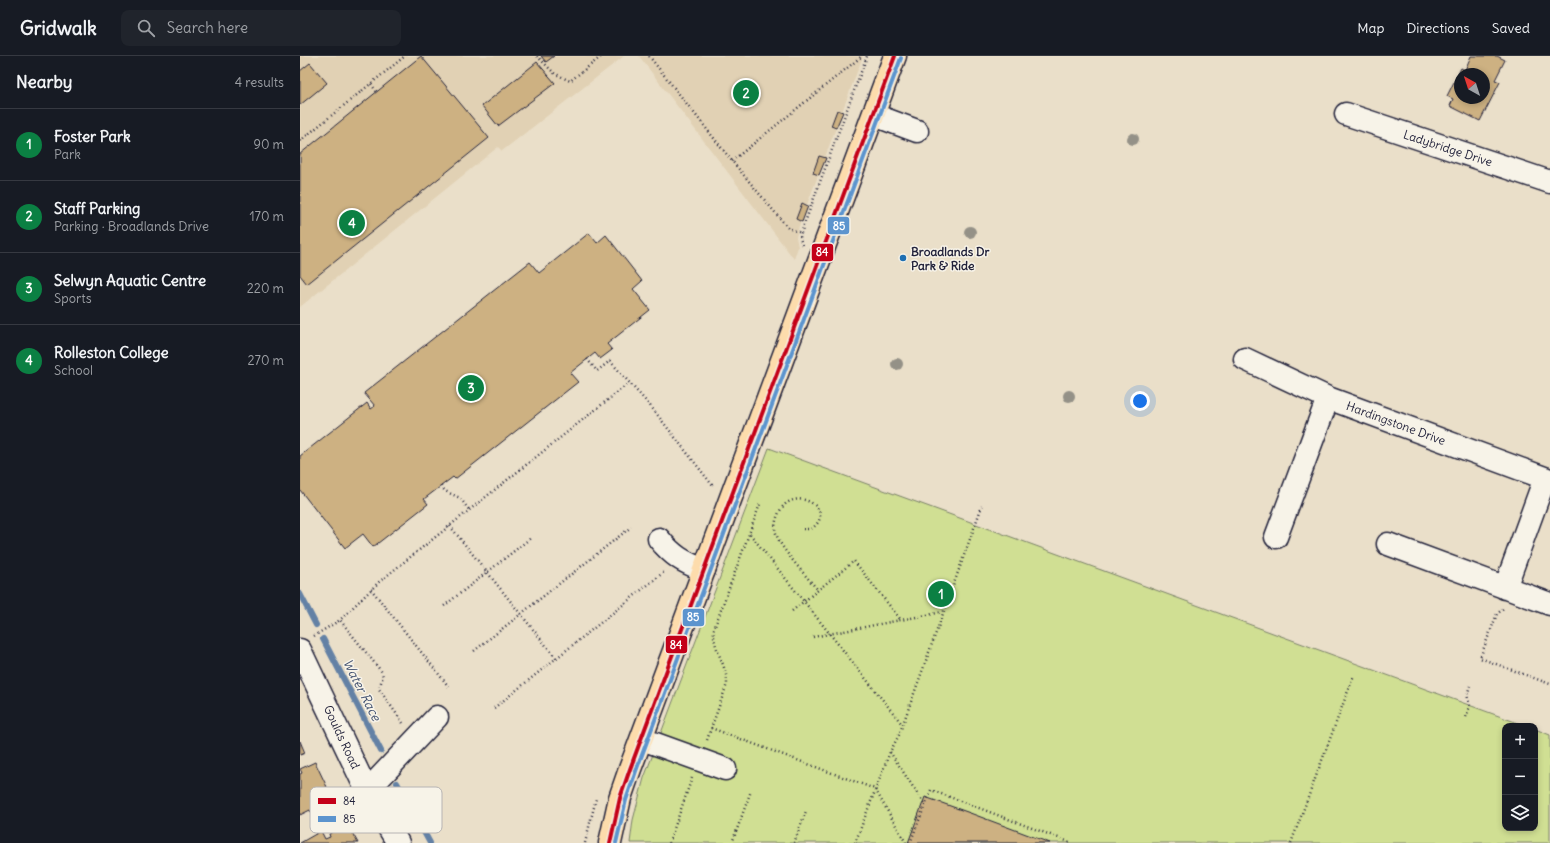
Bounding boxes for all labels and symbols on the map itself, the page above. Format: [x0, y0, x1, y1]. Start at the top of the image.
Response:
north arrow [1454, 68, 1490, 104]
pin: 2 [733, 78, 759, 108]
street label: Ladybridge Drive [1402, 127, 1494, 169]
pin: 4 [339, 208, 365, 238]
line badge: 85 [827, 216, 850, 235]
text: 85 [833, 219, 845, 233]
line badge: 84 [811, 243, 834, 262]
place label: Broadlands Dr Park & Ride [911, 244, 990, 273]
text: 84 [816, 245, 829, 259]
marker: Broadlands Dr Park & Ride [898, 253, 908, 263]
pin: 3 [458, 373, 484, 403]
your location [1130, 391, 1150, 411]
street label: Hardingstone Drive [1344, 398, 1448, 448]
pin: 1 [928, 579, 954, 609]
line badge: 85 [682, 608, 705, 627]
text: 85 [687, 610, 699, 624]
line badge: 84 [665, 635, 688, 654]
text: 84 [670, 638, 683, 652]
water label: Water Race [339, 656, 385, 725]
street label: Goulds Road [321, 703, 363, 771]
legend [310, 787, 442, 833]
text: 84 [343, 794, 356, 808]
text: 85 [343, 812, 356, 826]

